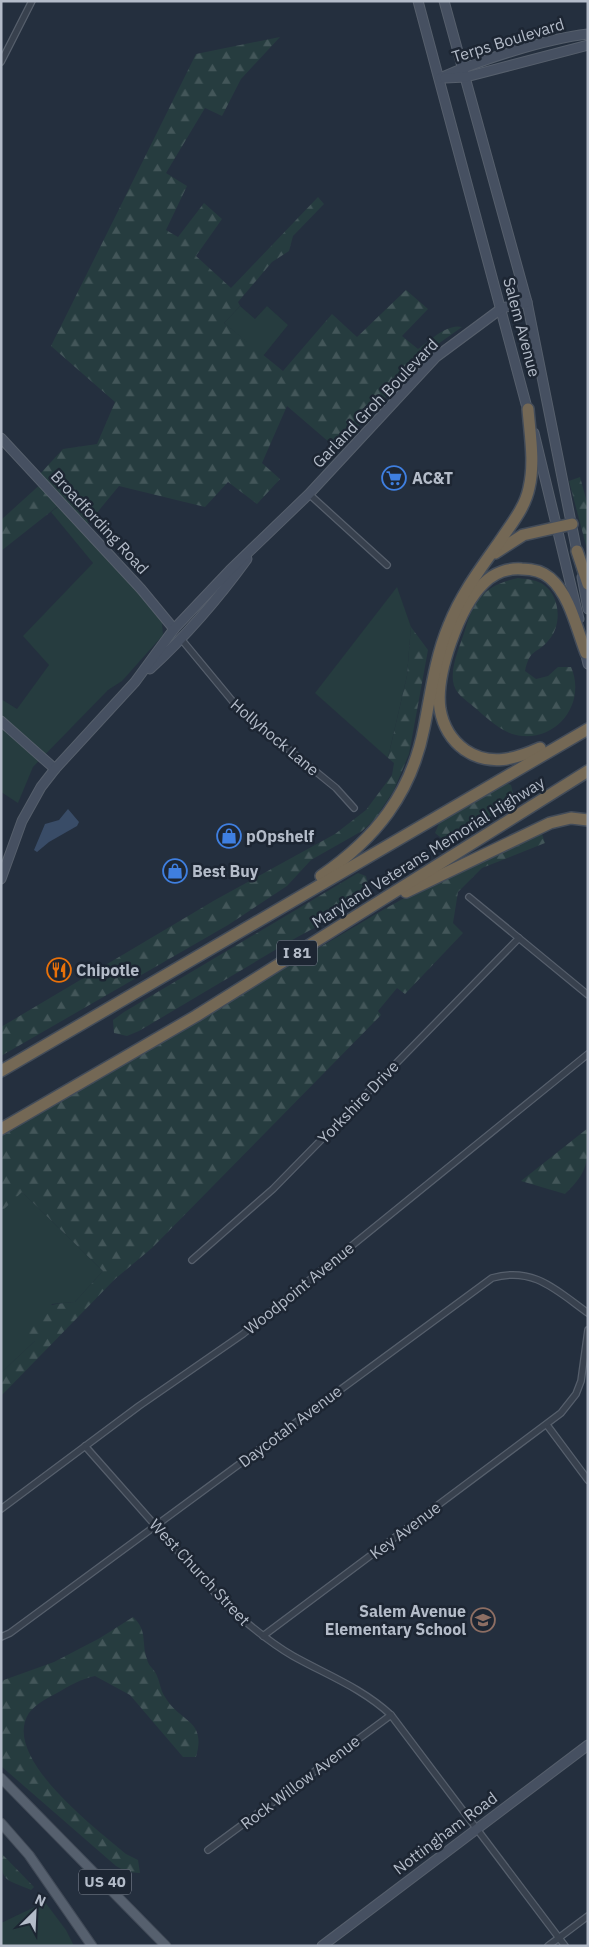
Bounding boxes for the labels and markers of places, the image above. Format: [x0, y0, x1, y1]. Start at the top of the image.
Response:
supermarket icon: AC&T [381, 465, 407, 491]
place label: AC&T [412, 468, 453, 488]
shop icon: pOpshelf [216, 823, 242, 849]
place label: pOpshelf [246, 826, 314, 846]
shop icon: Best Buy [162, 858, 188, 884]
place label: Best Buy [192, 861, 259, 881]
restaurant icon: Chipotle [46, 957, 72, 983]
place label: Chipotle [76, 960, 139, 980]
place label: Salem Avenue Elementary School [325, 1601, 466, 1639]
school or university icon: Salem Avenue Elementary School [470, 1607, 496, 1633]

